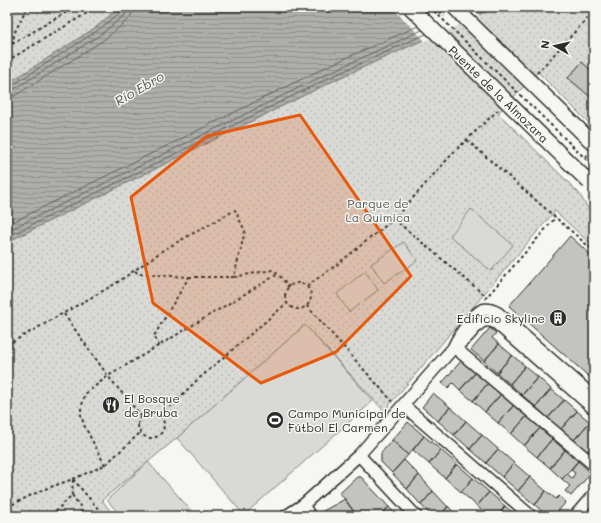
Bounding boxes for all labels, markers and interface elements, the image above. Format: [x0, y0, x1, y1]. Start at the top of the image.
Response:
north arrow [535, 26, 575, 66]
text: N [537, 39, 553, 50]
street label: Puente de la Almozara [445, 42, 553, 146]
water label: Río Ebro [111, 67, 167, 109]
park label: Parque de La Química [345, 195, 411, 225]
building icon: Edificio Skyline [548, 308, 568, 328]
place label: Edificio Skyline [457, 310, 545, 326]
place label: El Bosque de Bruba [124, 390, 180, 420]
restaurant icon: El Bosque de Bruba [101, 395, 121, 415]
place label: Campo Municipal de Fútbol El Carmen [288, 405, 406, 435]
sports icon: Campo Municipal de Fútbol El Carmen [265, 410, 285, 430]

